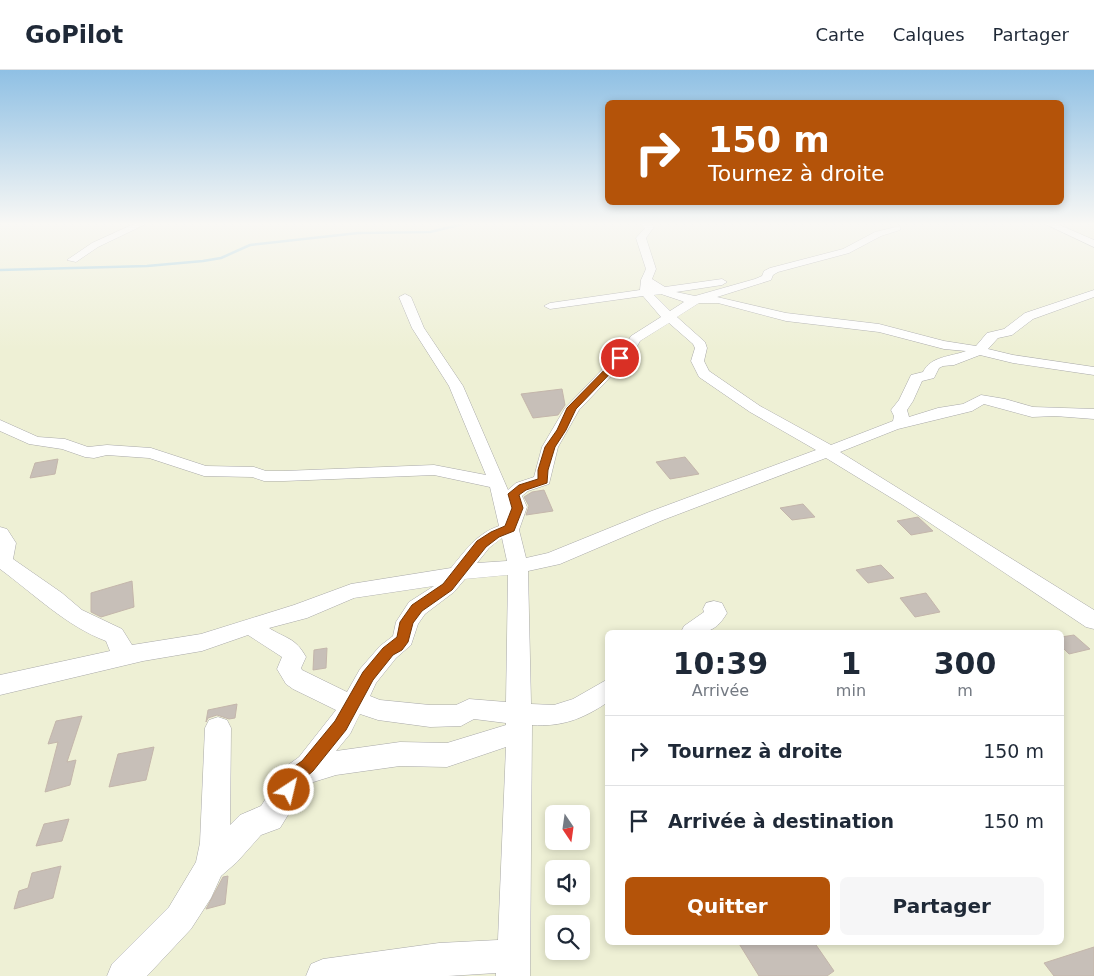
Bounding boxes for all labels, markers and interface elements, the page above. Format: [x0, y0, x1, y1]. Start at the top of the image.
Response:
text: GoPilot [25, 21, 123, 49]
text: Carte [816, 24, 865, 45]
text: Calques [893, 24, 965, 45]
text: Partager [993, 24, 1069, 45]
icon: right [625, 120, 690, 185]
text: 150 m [708, 120, 830, 160]
text: Tournez à droite [708, 161, 885, 186]
pin [599, 337, 641, 379]
icon: arrive [606, 344, 634, 372]
text: 10:39 [673, 646, 768, 681]
text: 1 [840, 646, 861, 681]
text: 300 [934, 646, 996, 681]
text: Arrivée [692, 681, 749, 700]
text: min [836, 681, 866, 700]
text: m [957, 681, 973, 700]
icon: right [625, 737, 653, 765]
text: Tournez à droite [668, 740, 842, 762]
text: 150 m [983, 740, 1044, 762]
position arrow [262, 763, 314, 815]
north arrow [545, 805, 590, 850]
map controls [545, 805, 590, 960]
icon: arrive [625, 807, 653, 835]
text: Arrivée à destination [668, 810, 894, 832]
text: 150 m [983, 810, 1044, 832]
button: sound [545, 860, 590, 905]
button: Quitter [625, 877, 830, 935]
button: Partager [840, 877, 1044, 935]
button: search [545, 915, 590, 960]

